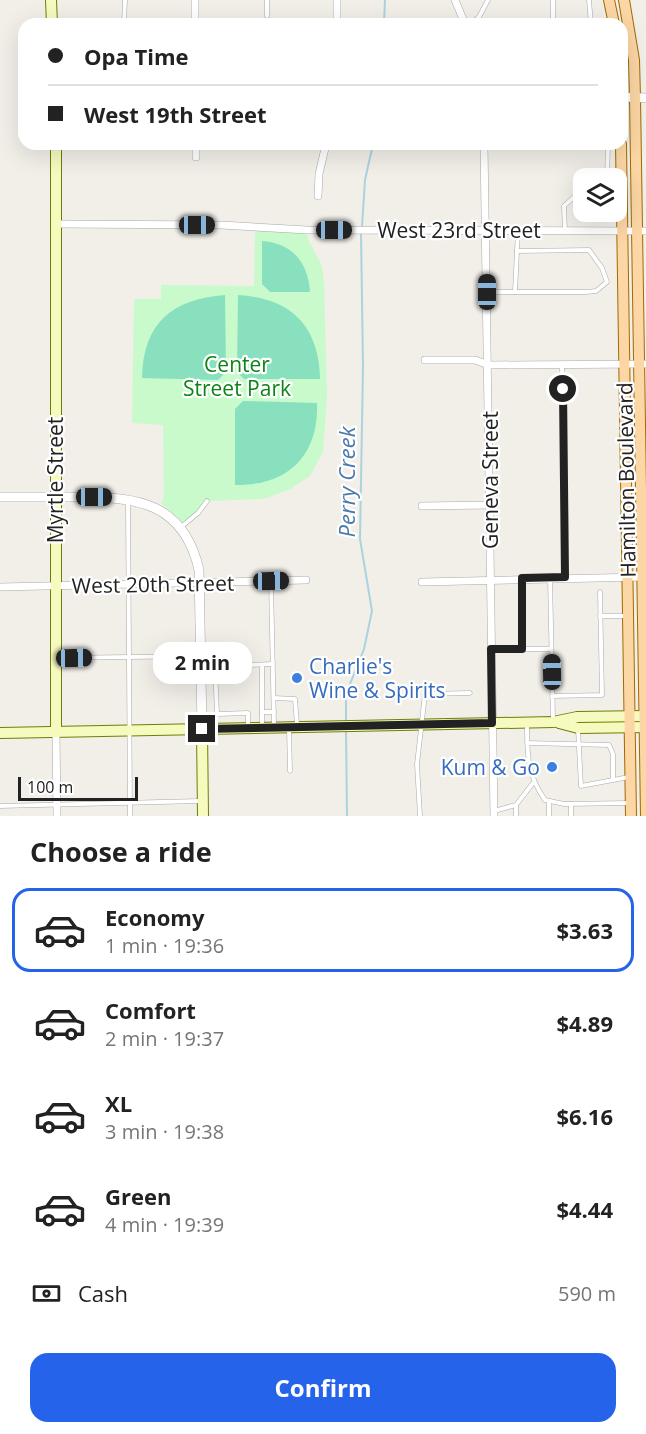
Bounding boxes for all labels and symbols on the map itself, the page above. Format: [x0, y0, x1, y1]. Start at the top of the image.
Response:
car [179, 216, 215, 234]
street label: West 23rd Street [377, 216, 541, 244]
car [316, 221, 352, 239]
car [478, 274, 496, 310]
park label: Center Street Park [183, 350, 291, 402]
route start [549, 375, 576, 402]
street label: Hamilton Boulevard [610, 382, 642, 578]
street label: Geneva Street [476, 411, 504, 549]
street label: Myrtle Street [41, 417, 69, 543]
water label: Perry Creek [331, 425, 361, 537]
car [76, 488, 112, 506]
street label: West 20th Street [71, 569, 235, 599]
car [253, 572, 289, 590]
callout: 2 min [152, 642, 252, 684]
car [56, 649, 92, 667]
place label: Charlie's Wine & Spirits [309, 652, 446, 704]
car [543, 654, 561, 690]
marker: Charlie's Wine & Spirits [290, 671, 304, 685]
route end [188, 715, 215, 742]
place label: Kum & Go [441, 753, 540, 781]
marker: Kum & Go [545, 760, 559, 774]
scale bar [18, 774, 138, 802]

